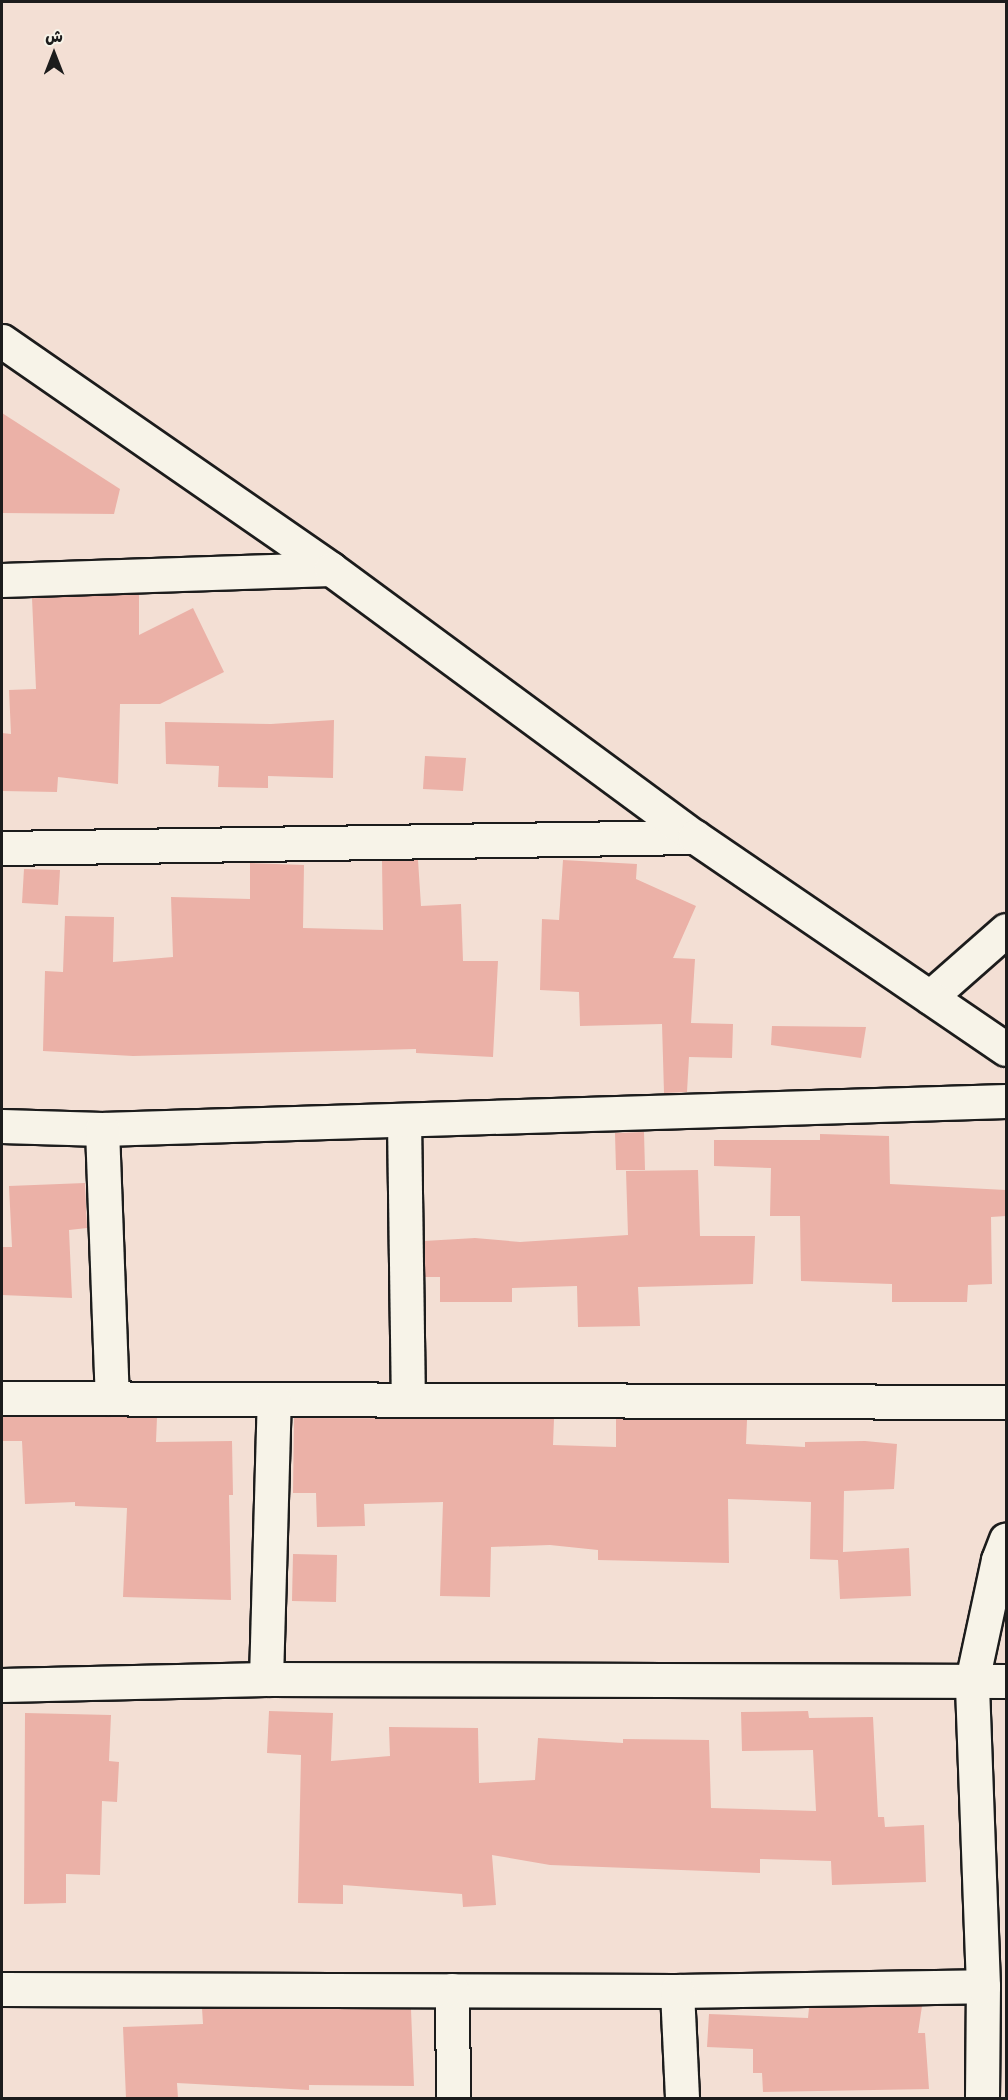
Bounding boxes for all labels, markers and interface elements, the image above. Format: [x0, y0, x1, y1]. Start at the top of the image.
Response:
north arrow [24, 24, 84, 84]
text: ش [45, 25, 63, 46]

